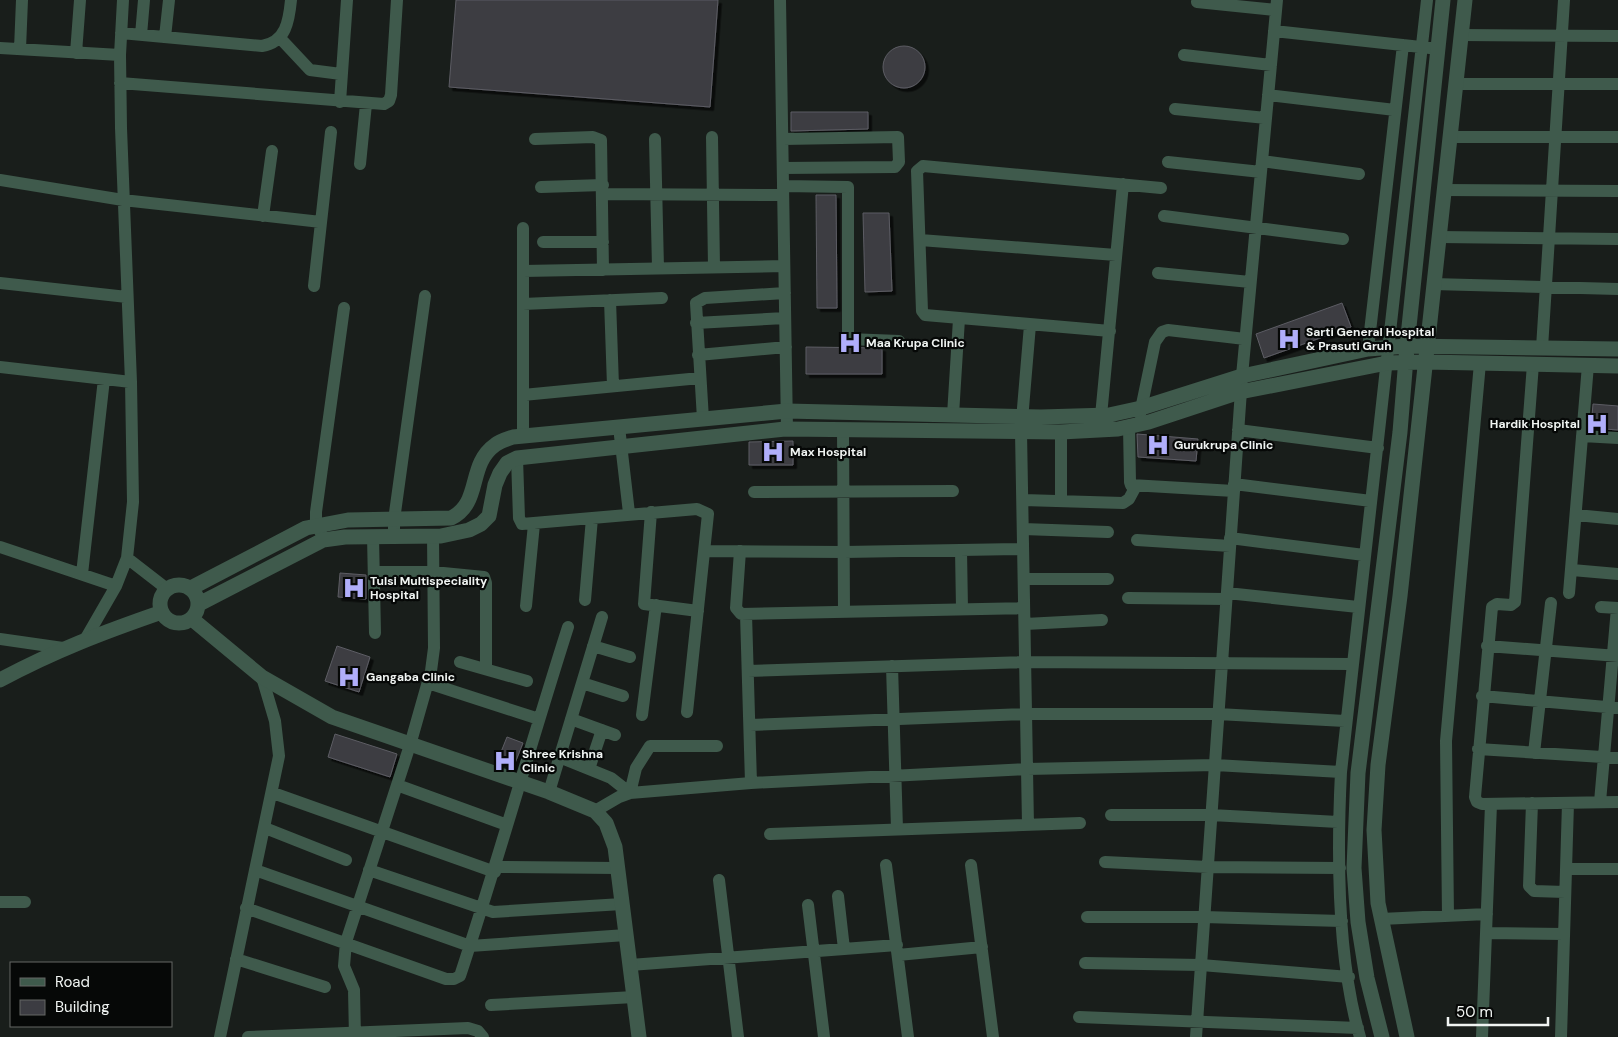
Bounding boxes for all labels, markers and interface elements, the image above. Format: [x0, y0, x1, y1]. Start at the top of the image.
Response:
place label: Sarti General Hospital & Prasuti Gruh [1306, 324, 1435, 354]
hospital icon: Sarti General Hospital & Prasuti Gruh [1276, 326, 1302, 352]
hospital icon: Maa Krupa Clinic [837, 330, 863, 356]
place label: Maa Krupa Clinic [866, 335, 965, 351]
hospital icon: Hardik Hospital [1584, 411, 1610, 437]
place label: Hardik Hospital [1490, 416, 1580, 432]
hospital icon: Gurukrupa Clinic [1145, 432, 1171, 458]
place label: Gurukrupa Clinic [1174, 437, 1273, 453]
hospital icon: Max Hospital [760, 439, 786, 465]
place label: Max Hospital [790, 444, 866, 460]
place label: Tulsi Multispeciality Hospital [370, 573, 488, 603]
hospital icon: Tulsi Multispeciality Hospital [341, 575, 367, 601]
hospital icon: Gangaba Clinic [336, 664, 362, 690]
place label: Gangaba Clinic [366, 669, 455, 685]
place label: Shree Krishna Clinic [522, 746, 603, 776]
hospital icon: Shree Krishna Clinic [492, 748, 518, 774]
legend [10, 962, 172, 1027]
text: Road [55, 972, 90, 992]
scale bar [1448, 994, 1548, 1026]
text: Building [55, 997, 110, 1017]
text: 50 m [1456, 1002, 1493, 1022]

